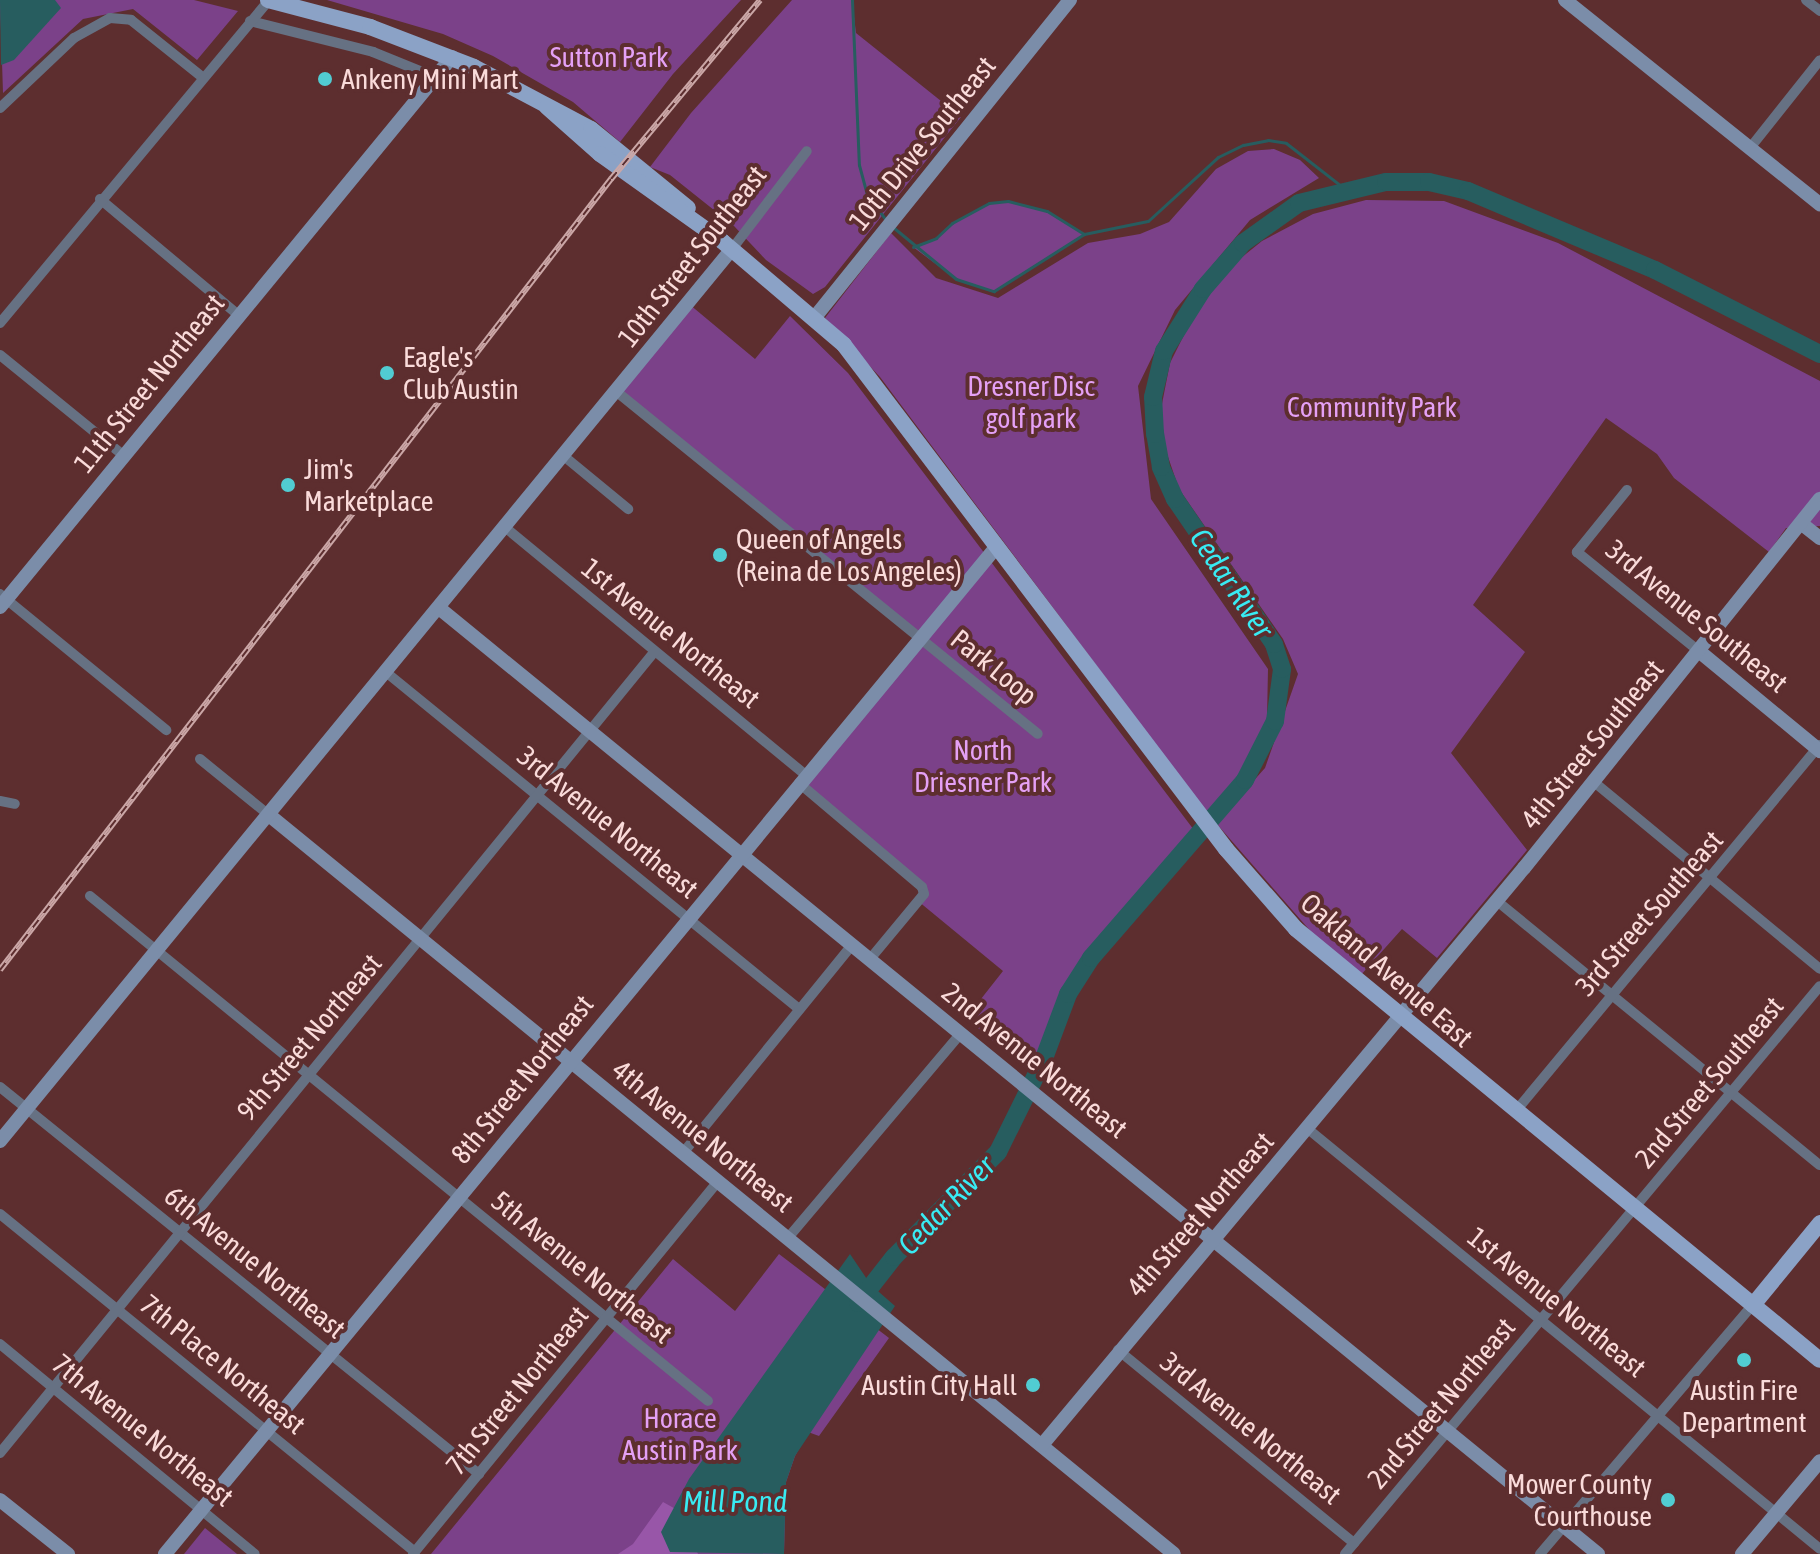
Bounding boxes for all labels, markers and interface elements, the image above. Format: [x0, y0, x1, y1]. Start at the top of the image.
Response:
park label: Sutton Park [550, 40, 668, 74]
street label: 10th Drive Southeast [842, 49, 1002, 237]
place label: Ankeny Mini Mart [341, 62, 519, 96]
marker: Ankeny Mini Mart [316, 70, 334, 88]
street label: 10th Street Southeast [611, 159, 773, 353]
street label: 11th Street Northeast [67, 287, 231, 479]
place label: Eagle's Club Austin [403, 340, 519, 406]
marker: Eagle's Club Austin [378, 364, 396, 382]
park label: Dresner Disc golf park [967, 369, 1095, 435]
park label: Community Park [1287, 390, 1457, 424]
place label: Jim's Marketplace [304, 452, 433, 518]
marker: Jim's Marketplace [279, 476, 297, 494]
place label: Queen of Angels (Reina de Los Angeles) [736, 522, 962, 588]
water label: Cedar River [1182, 522, 1282, 644]
street label: 3rd Avenue Southeast [1600, 533, 1794, 699]
marker: Queen of Angels (Reina de Los Angeles) [711, 546, 729, 564]
street label: 1st Avenue Northeast [575, 551, 767, 715]
street label: Park Loop [944, 622, 1044, 712]
street label: 4th Street Southeast [1514, 653, 1670, 835]
park label: North Driesner Park [914, 733, 1052, 799]
street label: 3rd Avenue Northeast [511, 739, 705, 905]
street label: 3rd Street Southeast [1568, 824, 1730, 1002]
street label: Oakland Avenue East [1294, 886, 1480, 1054]
street label: 9th Street Northeast [230, 947, 388, 1127]
street label: 2nd Avenue Northeast [936, 975, 1134, 1145]
street label: 8th Street Northeast [444, 988, 600, 1170]
street label: 2nd Street Southeast [1628, 990, 1790, 1174]
street label: 4th Avenue Northeast [606, 1053, 800, 1219]
street label: 4th Street Northeast [1119, 1125, 1281, 1303]
water label: Cedar River [890, 1148, 1002, 1262]
street label: 6th Avenue Northeast [158, 1179, 352, 1345]
street label: 5th Avenue Northeast [485, 1184, 679, 1350]
street label: 1st Avenue Northeast [1461, 1220, 1653, 1384]
street label: 7th Place Northeast [134, 1287, 312, 1441]
street label: 7th Street Northeast [439, 1299, 595, 1481]
street label: 2nd Street Northeast [1360, 1311, 1522, 1495]
street label: 3rd Avenue Northeast [1154, 1345, 1348, 1511]
street label: 7th Avenue Northeast [46, 1347, 240, 1513]
marker: Austin Fire Department [1735, 1351, 1753, 1369]
place label: Austin City Hall [861, 1368, 1017, 1402]
place label: Austin Fire Department [1681, 1373, 1807, 1439]
marker: Austin City Hall [1024, 1376, 1042, 1394]
park label: Horace Austin Park [622, 1401, 738, 1467]
place label: Mower County Courthouse [1507, 1467, 1652, 1533]
water label: Mill Pond [683, 1483, 787, 1519]
marker: Mower County Courthouse [1659, 1491, 1677, 1509]

